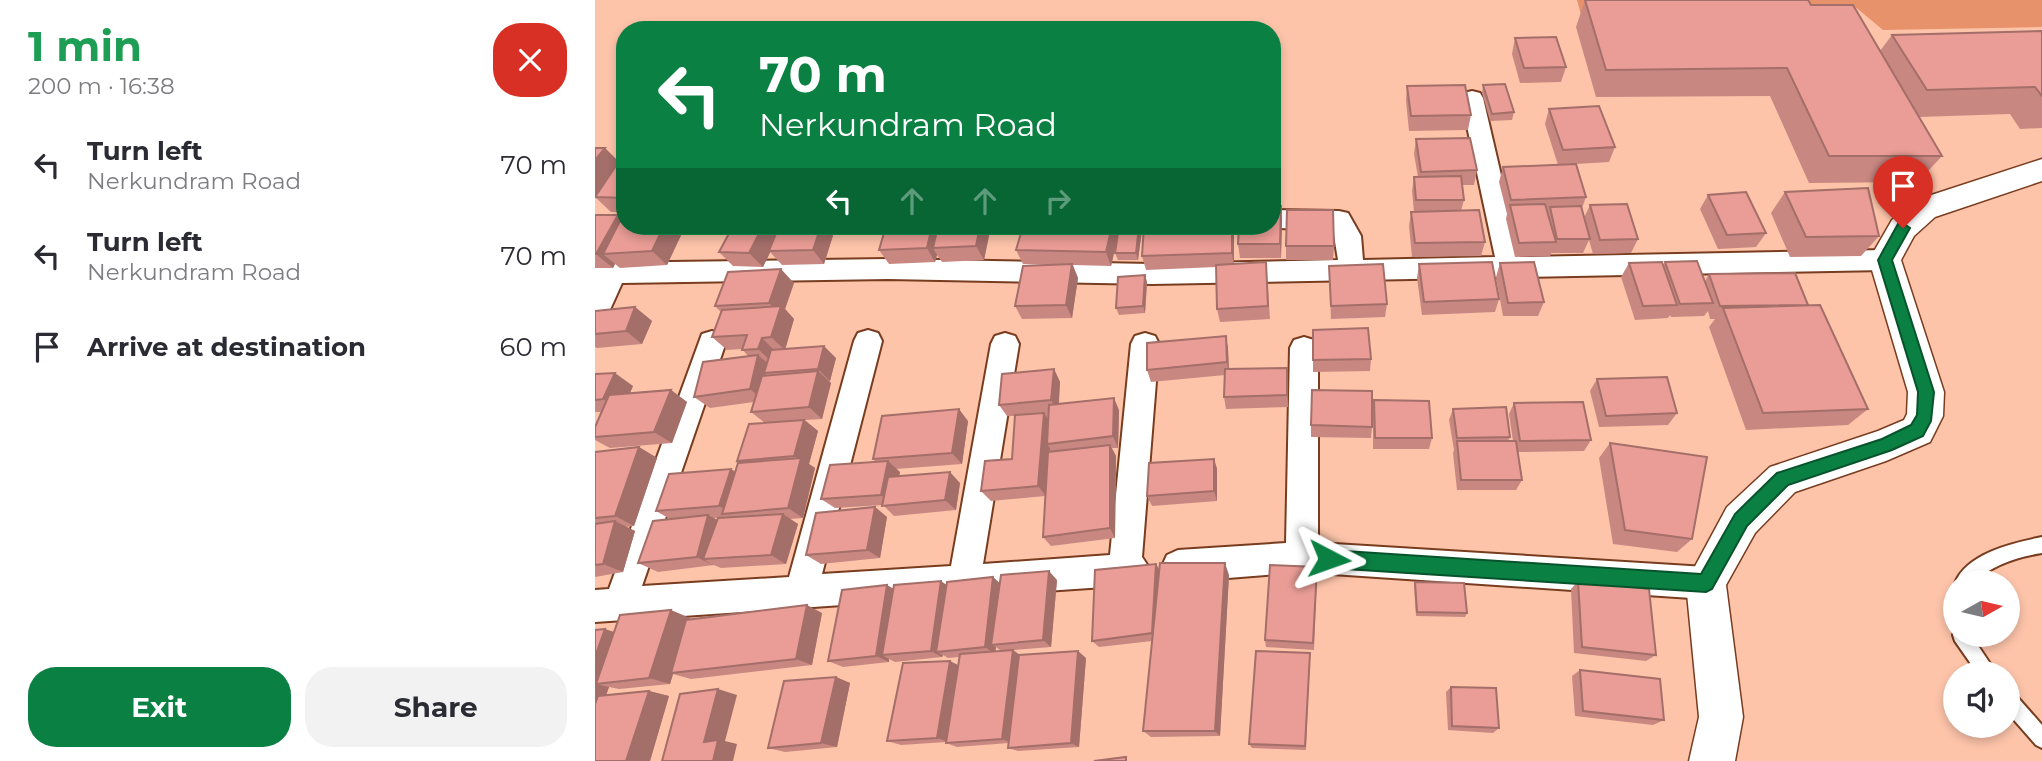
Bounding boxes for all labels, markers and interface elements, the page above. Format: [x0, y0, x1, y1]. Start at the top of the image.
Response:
text: 1 min [28, 20, 142, 72]
button: close [493, 23, 567, 97]
text: 70 m [759, 45, 887, 104]
icon: left [644, 49, 735, 140]
text: 200 m · 16:38 [28, 72, 175, 100]
text: Nerkundram Road [759, 105, 1057, 144]
text: Turn left [87, 135, 203, 167]
icon: left [28, 146, 66, 184]
text: 70 m [501, 149, 567, 181]
pin [1873, 156, 1933, 228]
text: Nerkundram Road [87, 167, 301, 195]
icon: arrive [1884, 167, 1922, 205]
icon: left [820, 182, 858, 220]
icon: ahead [893, 182, 931, 220]
icon: ahead [966, 182, 1004, 220]
icon: right [1039, 182, 1077, 220]
text: Turn left [87, 226, 203, 258]
icon: left [28, 237, 66, 275]
text: 70 m [501, 240, 567, 272]
text: Nerkundram Road [87, 258, 301, 286]
icon: arrive [28, 328, 66, 366]
text: Arrive at destination [87, 331, 366, 363]
text: 60 m [500, 331, 567, 363]
position arrow [1292, 522, 1366, 596]
north arrow [1943, 570, 2019, 648]
map controls [1943, 570, 2020, 738]
button: sound [1943, 661, 2020, 738]
button: Exit [28, 667, 291, 747]
button: Share [305, 667, 567, 747]

